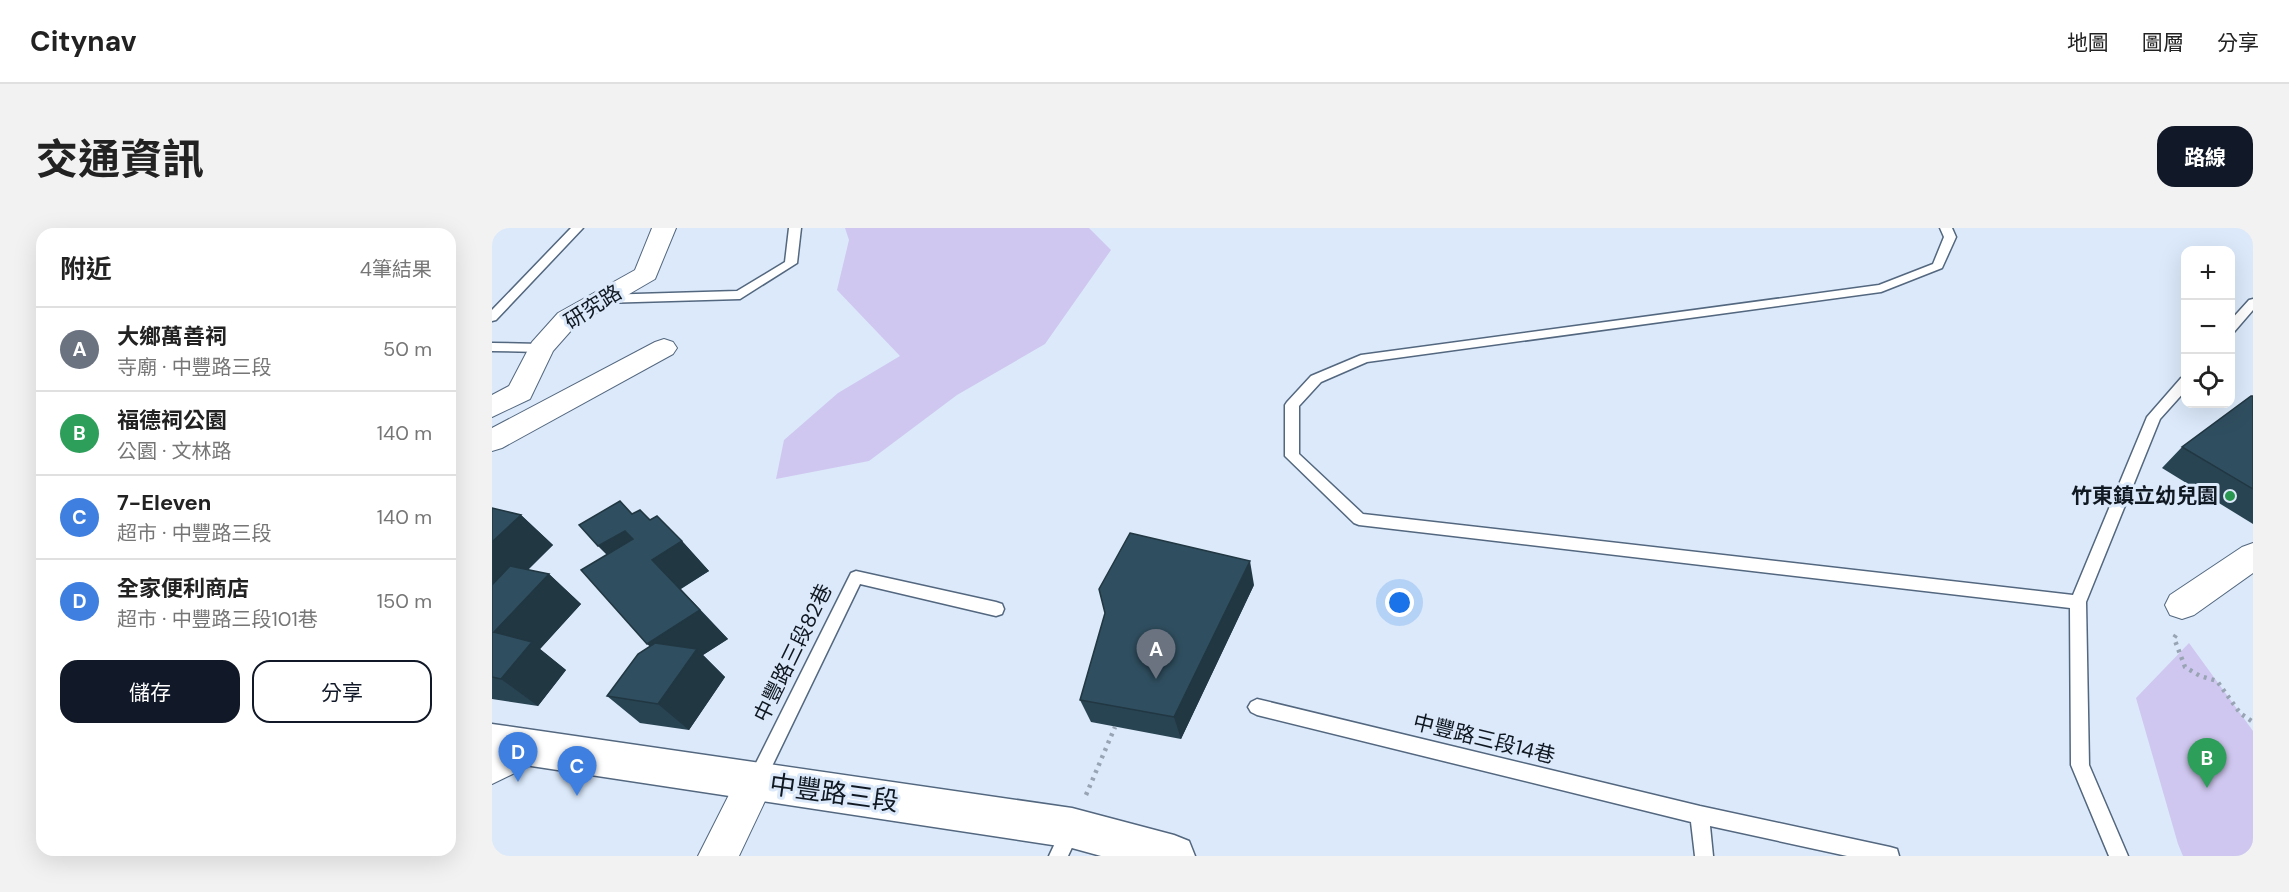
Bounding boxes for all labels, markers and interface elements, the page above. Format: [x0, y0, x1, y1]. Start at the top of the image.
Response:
text: Citynav [30, 23, 136, 60]
text: 地圖 [2067, 29, 2109, 57]
text: 圖層 [2142, 29, 2184, 57]
text: 分享 [2217, 29, 2259, 57]
button: 路線 [2157, 126, 2253, 187]
text: 交通資訊 [36, 132, 204, 187]
map controls [2181, 246, 2235, 408]
button: + [2181, 246, 2235, 300]
text: 附近 [60, 252, 112, 286]
text: 4筆結果 [360, 256, 432, 282]
street label: 研究路 [559, 278, 627, 336]
button: − [2181, 300, 2235, 354]
text: 大鄉萬善祠 [117, 322, 227, 351]
text: A [72, 336, 87, 362]
text: 50 m [383, 336, 432, 362]
text: 寺廟 · 中豐路三段 [117, 354, 272, 380]
button: locate [2181, 354, 2235, 408]
text: 福德祠公園 [117, 406, 227, 435]
text: B [73, 420, 86, 446]
text: 140 m [377, 420, 432, 446]
text: 公園 · 文林路 [117, 438, 232, 464]
place label: 竹東鎮立幼兒園 [2071, 482, 2218, 510]
text: 7-Eleven [117, 488, 211, 517]
marker: 竹東鎮立幼兒園 [2223, 489, 2237, 503]
text: C [72, 504, 87, 530]
text: 140 m [377, 504, 432, 530]
text: 超市 · 中豐路三段 [117, 520, 272, 546]
text: 全家便利商店 [117, 574, 249, 603]
street label: 中豐路三段82巷 [747, 579, 839, 727]
text: D [72, 588, 87, 614]
text: 150 m [377, 588, 432, 614]
your location [1385, 588, 1414, 617]
text: 超市 · 中豐路三段101巷 [117, 606, 318, 632]
pin: A [1136, 630, 1176, 679]
button: 儲存 [60, 660, 240, 723]
button: 分享 [252, 660, 432, 723]
street label: 中豐路三段14巷 [1410, 708, 1558, 770]
pin: D [498, 732, 538, 782]
pin: B [2188, 738, 2226, 788]
pin: C [558, 746, 596, 796]
street label: 中豐路三段 [767, 767, 901, 819]

